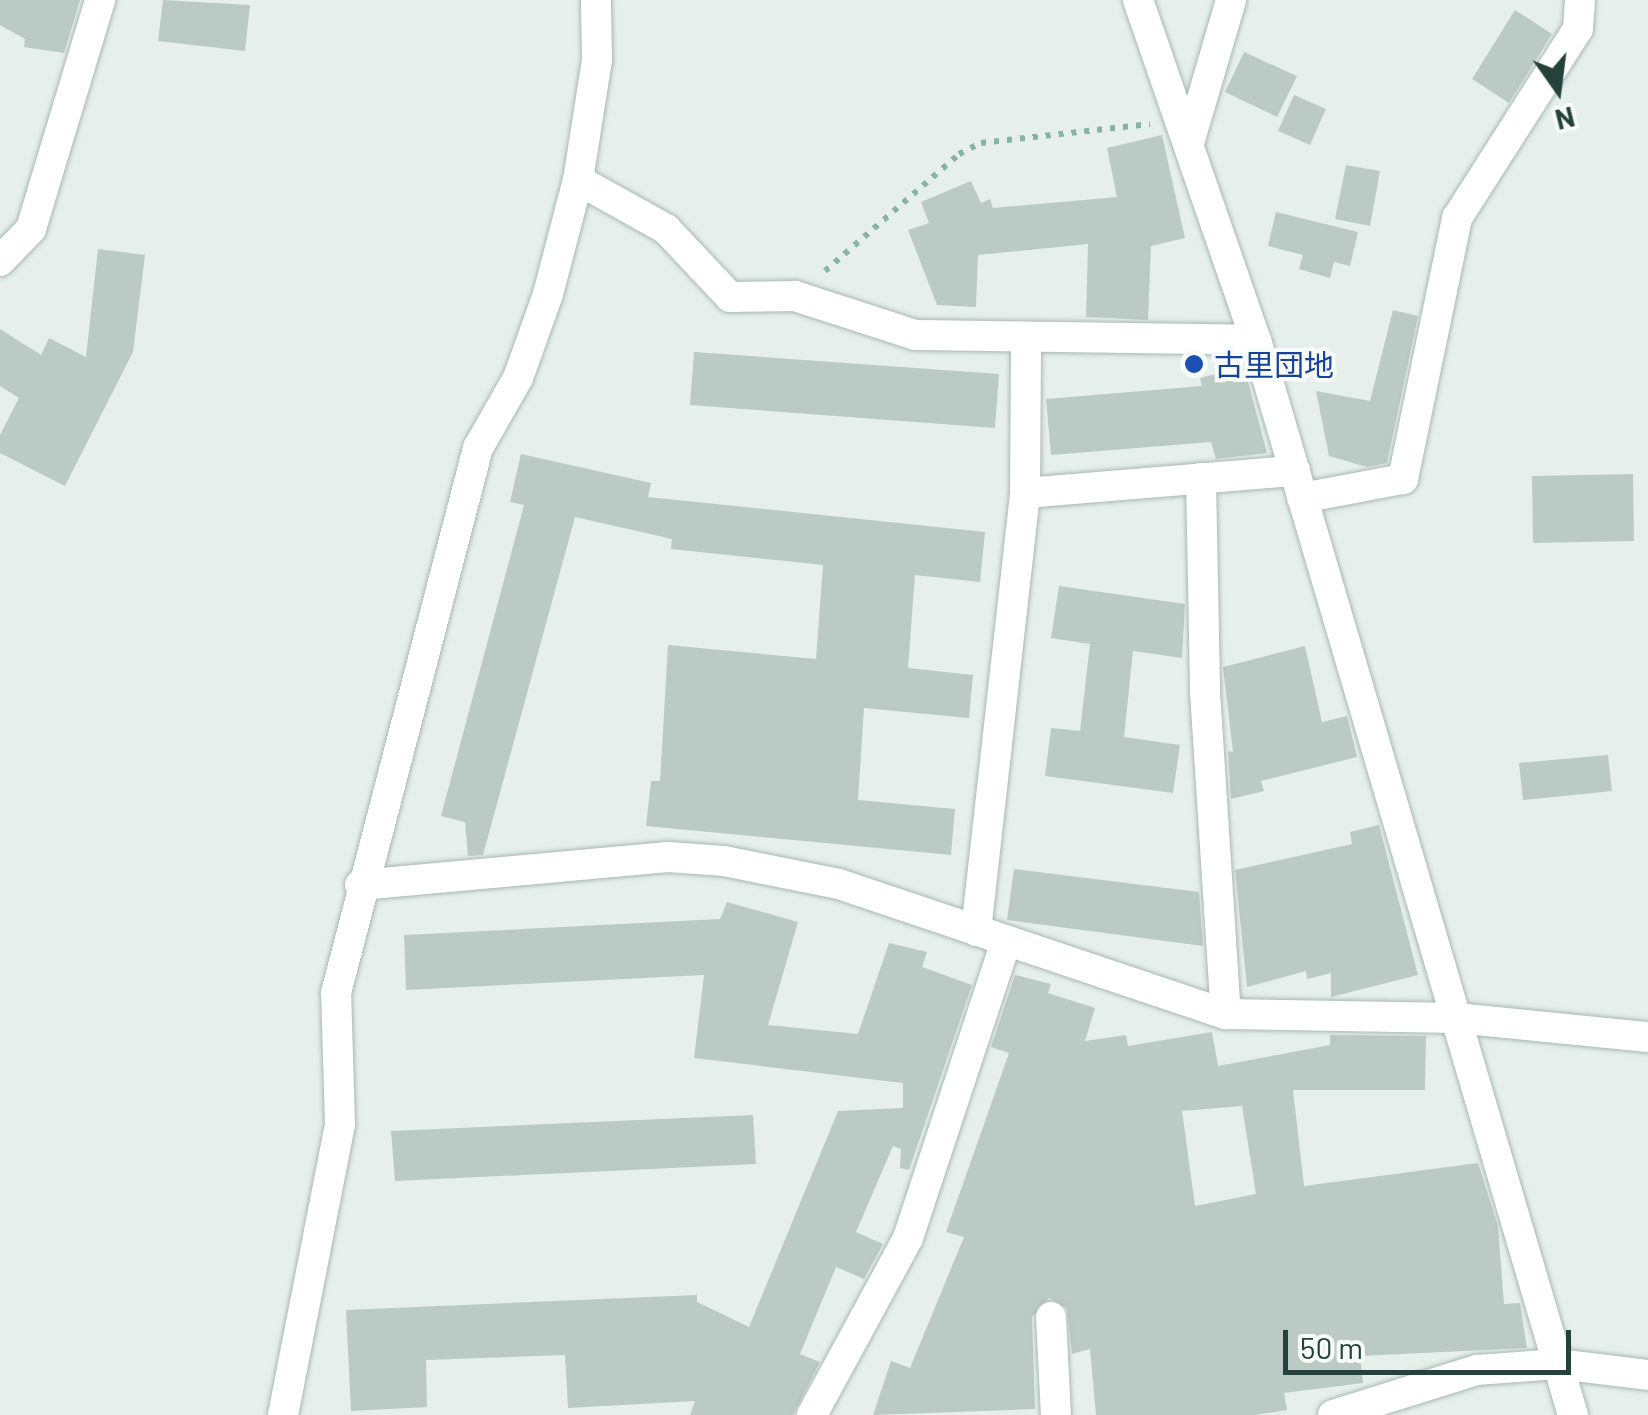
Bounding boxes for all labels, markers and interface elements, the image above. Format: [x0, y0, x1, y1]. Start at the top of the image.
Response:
north arrow [1508, 40, 1608, 140]
text: N [1552, 100, 1578, 138]
place label: 古里団地 [1214, 346, 1334, 382]
marker: 古里団地 [1183, 353, 1205, 375]
scale bar [1288, 1310, 1576, 1372]
text: 50 m [1300, 1329, 1363, 1365]

